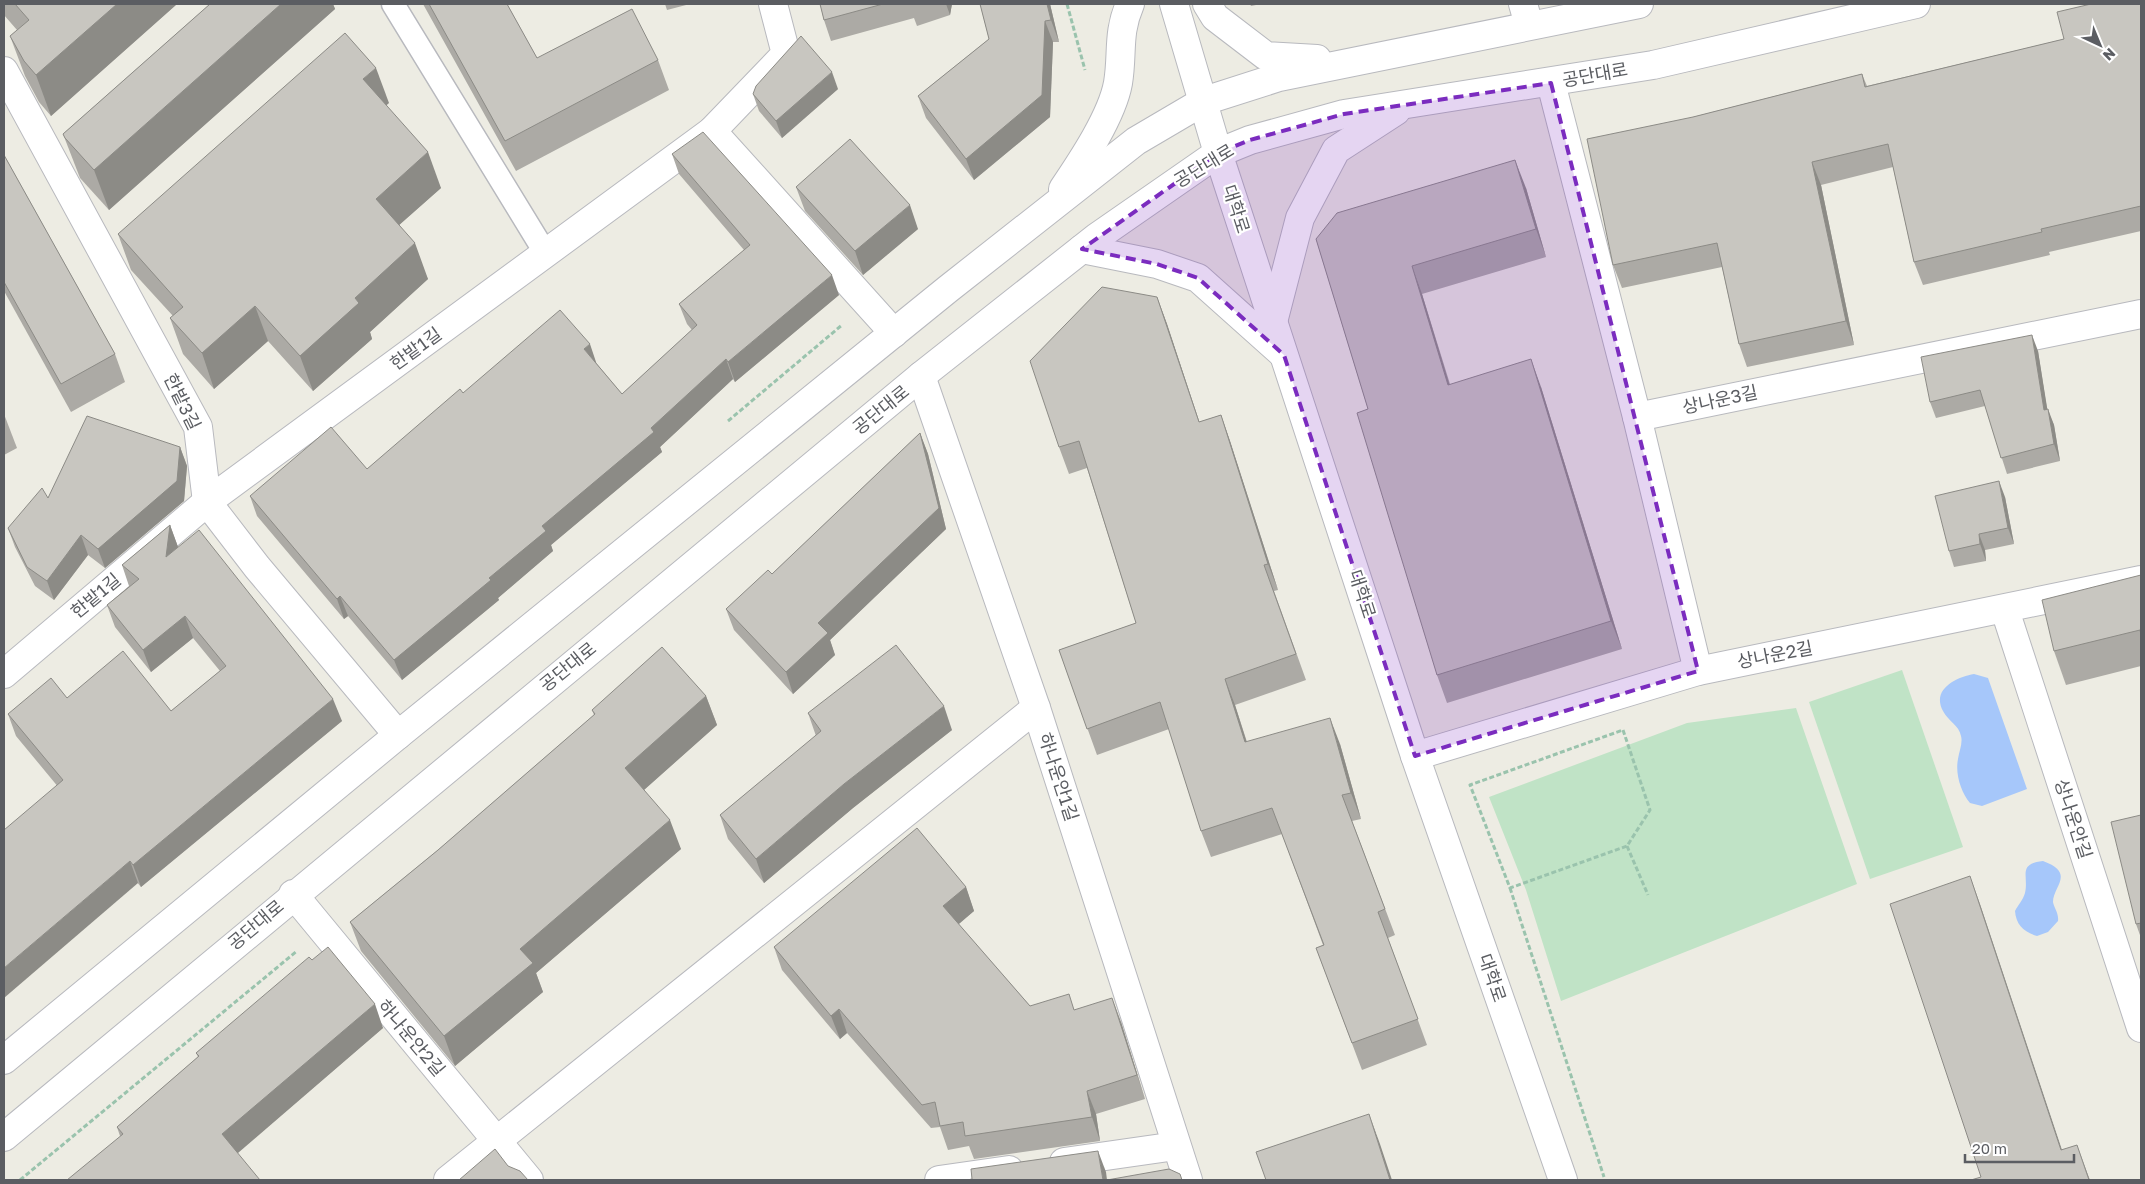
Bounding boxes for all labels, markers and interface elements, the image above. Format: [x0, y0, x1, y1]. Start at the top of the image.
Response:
north arrow [2075, 20, 2125, 70]
text: N [2100, 45, 2119, 65]
street label: 공단대로 [1560, 57, 1629, 91]
street label: 공단대로 [1169, 139, 1238, 192]
street label: 대학로 [1219, 182, 1255, 236]
street label: 한밭1길 [385, 322, 446, 374]
street label: 한밭3길 [160, 370, 206, 433]
street label: 공단대로 [848, 380, 913, 439]
street label: 상나운3길 [1680, 380, 1760, 418]
street label: 대학로 [1345, 567, 1381, 621]
street label: 한밭1길 [66, 568, 125, 622]
street label: 상나운2길 [1735, 636, 1815, 672]
street label: 공단대로 [535, 637, 600, 696]
street label: 하나운안1길 [1034, 730, 1084, 824]
street label: 상나운안길 [2051, 776, 2097, 861]
street label: 공단대로 [223, 895, 288, 954]
street label: 대학로 [1474, 951, 1511, 1005]
street label: 하나운안2길 [373, 995, 450, 1080]
scale bar [1965, 1132, 2074, 1164]
text: 20 m [1972, 1139, 2007, 1157]

